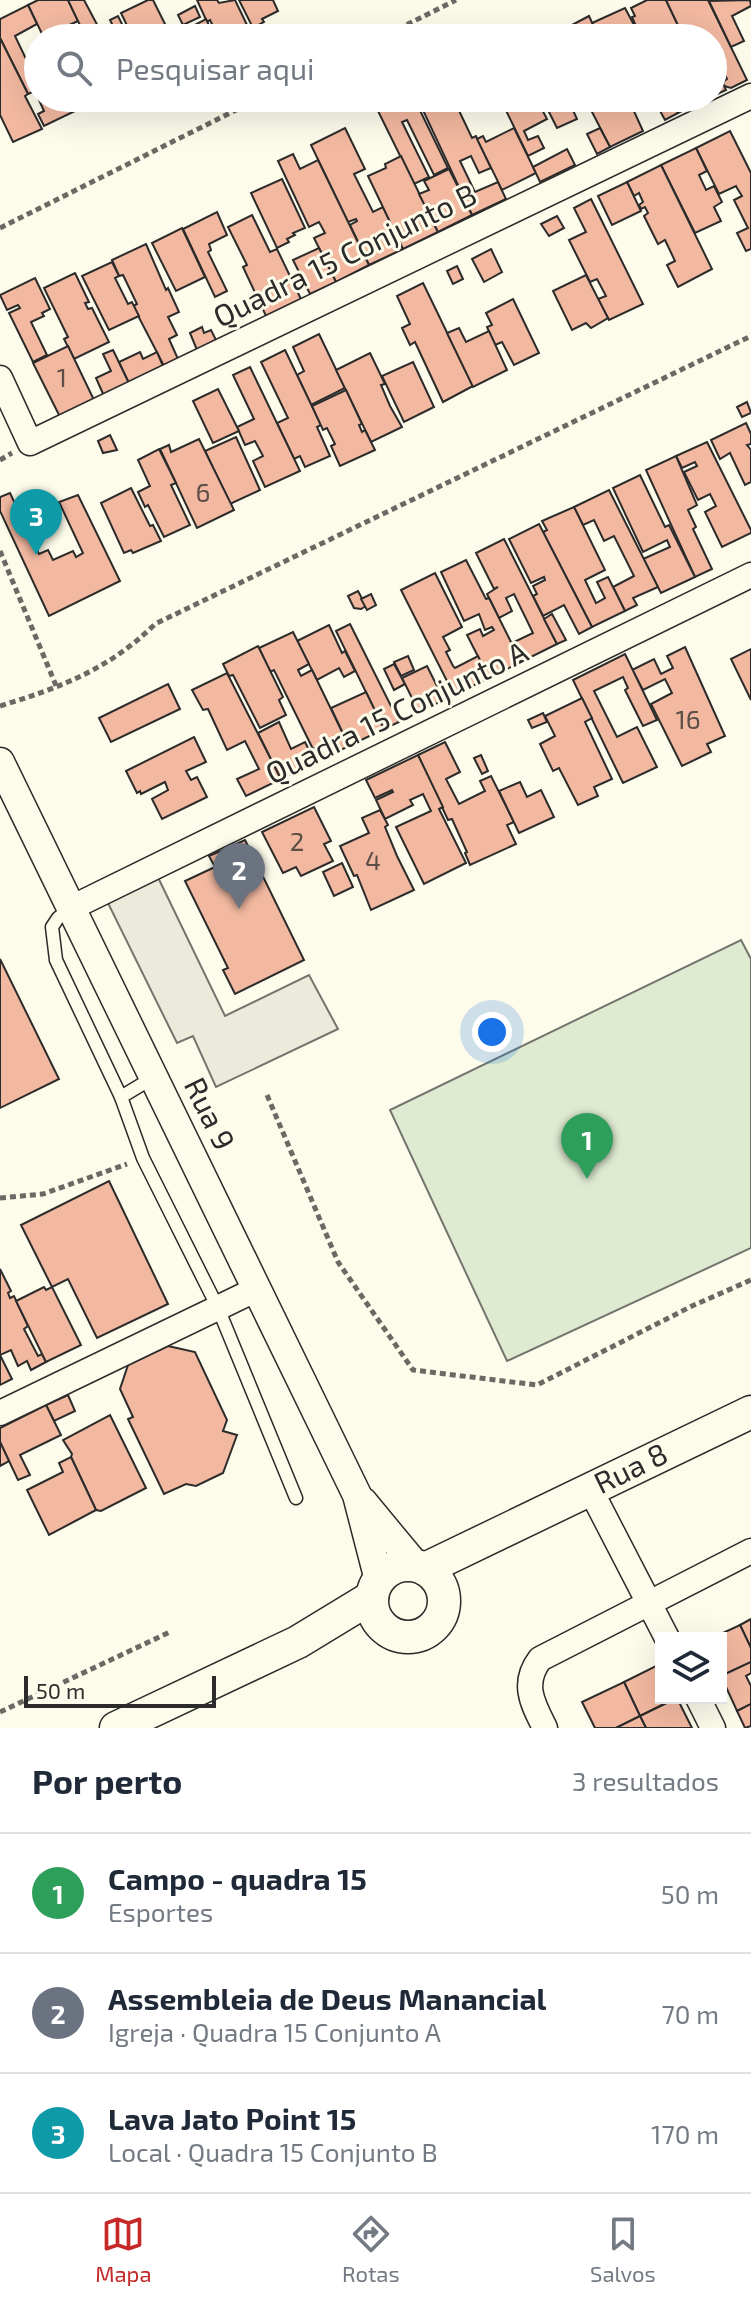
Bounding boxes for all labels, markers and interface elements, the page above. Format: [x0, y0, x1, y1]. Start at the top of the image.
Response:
search box [24, 24, 727, 112]
icon: search [52, 46, 96, 90]
text: Pesquisar aqui [116, 50, 314, 86]
street label: Quadra 15 Conjunto B [207, 175, 481, 334]
house number: 1 [57, 361, 67, 392]
house number: 6 [196, 476, 210, 507]
pin: 3 [10, 489, 62, 555]
street label: Quadra 15 Conjunto A [259, 632, 533, 790]
house number: 16 [675, 703, 701, 734]
house number: 2 [290, 825, 304, 856]
pin: 2 [213, 843, 265, 909]
house number: 4 [365, 844, 381, 875]
your location [472, 1012, 512, 1052]
street label: Rua 9 [178, 1071, 244, 1155]
pin: 1 [561, 1113, 613, 1179]
street label: Rua 8 [588, 1434, 673, 1500]
map controls [655, 1632, 727, 1704]
button: layers [655, 1632, 727, 1704]
scale bar [24, 1672, 216, 1708]
text: 50 m [36, 1677, 85, 1703]
text: Por perto [32, 1760, 182, 1801]
text: 3 resultados [572, 1765, 719, 1796]
text: Campo - quadra 15 [108, 1860, 367, 1896]
text: 1 [52, 1878, 64, 1909]
text: 50 m [661, 1878, 719, 1909]
text: Esportes [108, 1896, 213, 1927]
text: Assembleia de Deus Manancial [108, 1980, 546, 2016]
text: 2 [50, 1998, 66, 2029]
text: 70 m [661, 1998, 719, 2029]
text: Igreja · Quadra 15 Conjunto A [108, 2016, 441, 2047]
text: Lava Jato Point 15 [108, 2100, 356, 2136]
text: 3 [51, 2118, 65, 2149]
text: 170 m [651, 2118, 719, 2149]
text: Local · Quadra 15 Conjunto B [108, 2136, 438, 2167]
tab: Mapa [95, 2212, 151, 2286]
tab: Rotas [342, 2212, 400, 2286]
tab: Salvos [590, 2212, 656, 2286]

